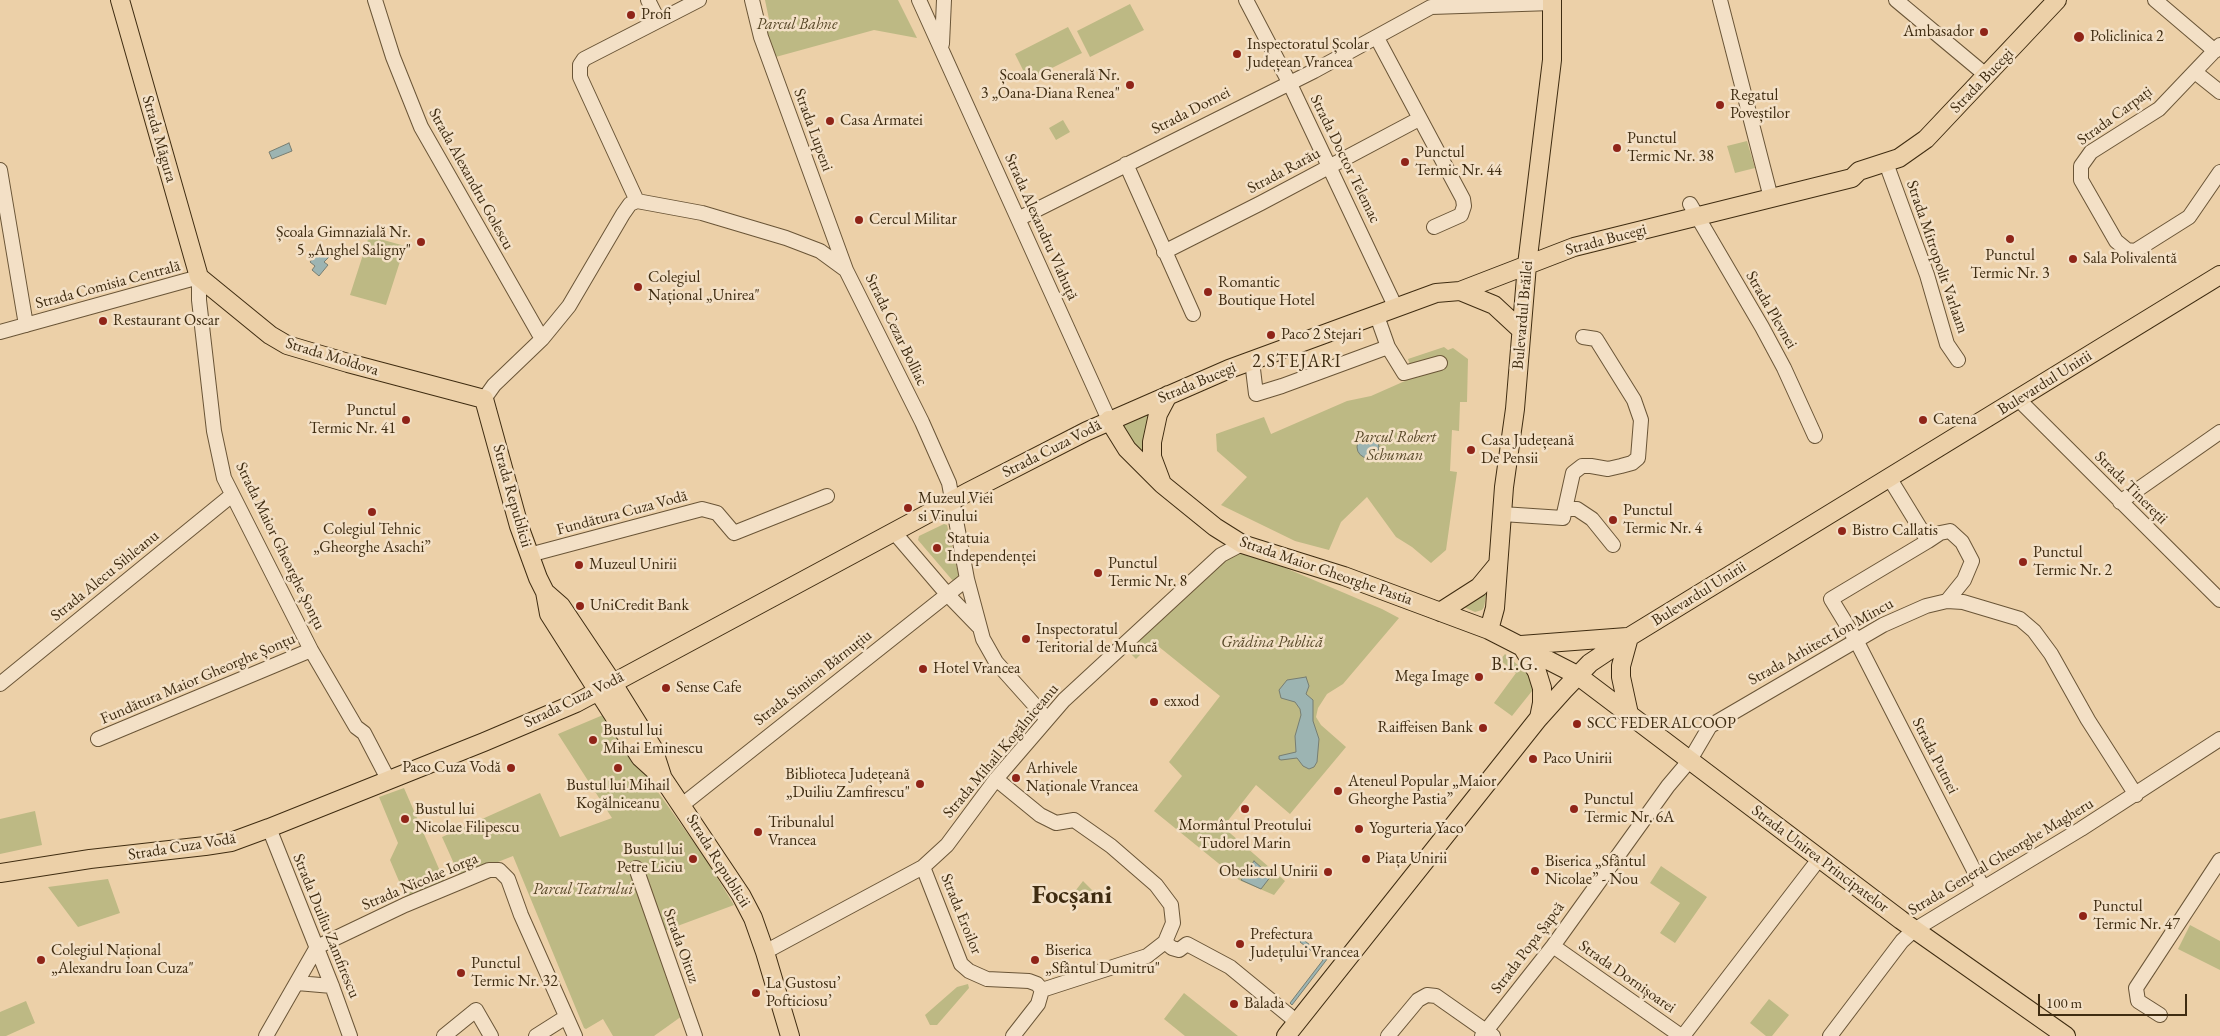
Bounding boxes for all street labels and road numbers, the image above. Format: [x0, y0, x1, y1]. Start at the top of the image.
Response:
street label: Strada Bucegi [1946, 44, 2018, 118]
street label: Strada Carpați [2074, 82, 2156, 150]
street label: Strada Dornei [1148, 83, 1234, 139]
street label: Strada Lupeni [789, 86, 837, 174]
street label: Strada Doctor Telemac [1306, 92, 1384, 226]
street label: Strada Măgura [137, 93, 181, 185]
street label: Strada Alexandru Golescu [424, 105, 518, 253]
street label: Strada Rarău [1244, 144, 1324, 198]
street label: Strada Alexandru Vlahuță [1000, 151, 1082, 303]
street label: Strada Mitropolit Varlaam [1902, 178, 1972, 336]
street label: Strada Bucegi [1563, 220, 1649, 260]
street label: Strada Comisia Centrală [33, 256, 183, 314]
street label: Bulevardul Brăilei [1509, 260, 1537, 370]
street label: Strada Plevnei [1741, 268, 1801, 352]
street label: Strada Cezar Bolliac [861, 271, 931, 389]
street label: Strada Moldova [283, 334, 381, 380]
street label: Bulevardul Unirii [1994, 346, 2096, 420]
street label: Strada Bucegi [1155, 358, 1239, 408]
street label: Strada Cuza Vodă [999, 416, 1105, 482]
street label: Strada Republicii [488, 442, 536, 550]
street label: Strada Tinereții [2090, 447, 2172, 529]
street label: Strada Maior Gheorghe Șonțu [231, 459, 329, 633]
street label: Fundătura Cuza Vodă [554, 486, 690, 540]
street label: Strada Alecu Sihleanu [47, 526, 163, 626]
street label: Strada Maior Gheorghe Pastia [1237, 532, 1415, 610]
street label: Bulevardul Unirii [1648, 557, 1750, 631]
street label: Strada Arhitect Ion Mincu [1745, 594, 1897, 690]
street label: Strada Simion Bărnuțiu [750, 626, 876, 730]
street label: Fundătura Maior Gheorghe Șonțu [98, 629, 298, 729]
street label: Strada Cuza Vodă [521, 668, 627, 732]
street label: Strada Mihail Kogălniceanu [939, 680, 1063, 822]
street label: Strada Putnei [1908, 715, 1962, 797]
street label: Strada General Gheorghe Magheru [1905, 794, 2097, 920]
street label: Strada Unirea Principatelor [1748, 801, 1892, 917]
street label: Strada Republicii [682, 811, 754, 911]
street label: Strada Cuza Vodă [127, 829, 237, 865]
street label: Strada Nicolae Iorga [359, 849, 481, 915]
street label: Strada Duiliu Zamfirescu [288, 851, 364, 1001]
street label: Strada Eroilor [936, 871, 986, 957]
street label: Strada Popa Șapcă [1487, 898, 1569, 998]
street label: Strada Oituz [659, 906, 703, 986]
street label: Strada Dornișoarei [1575, 936, 1679, 1018]

